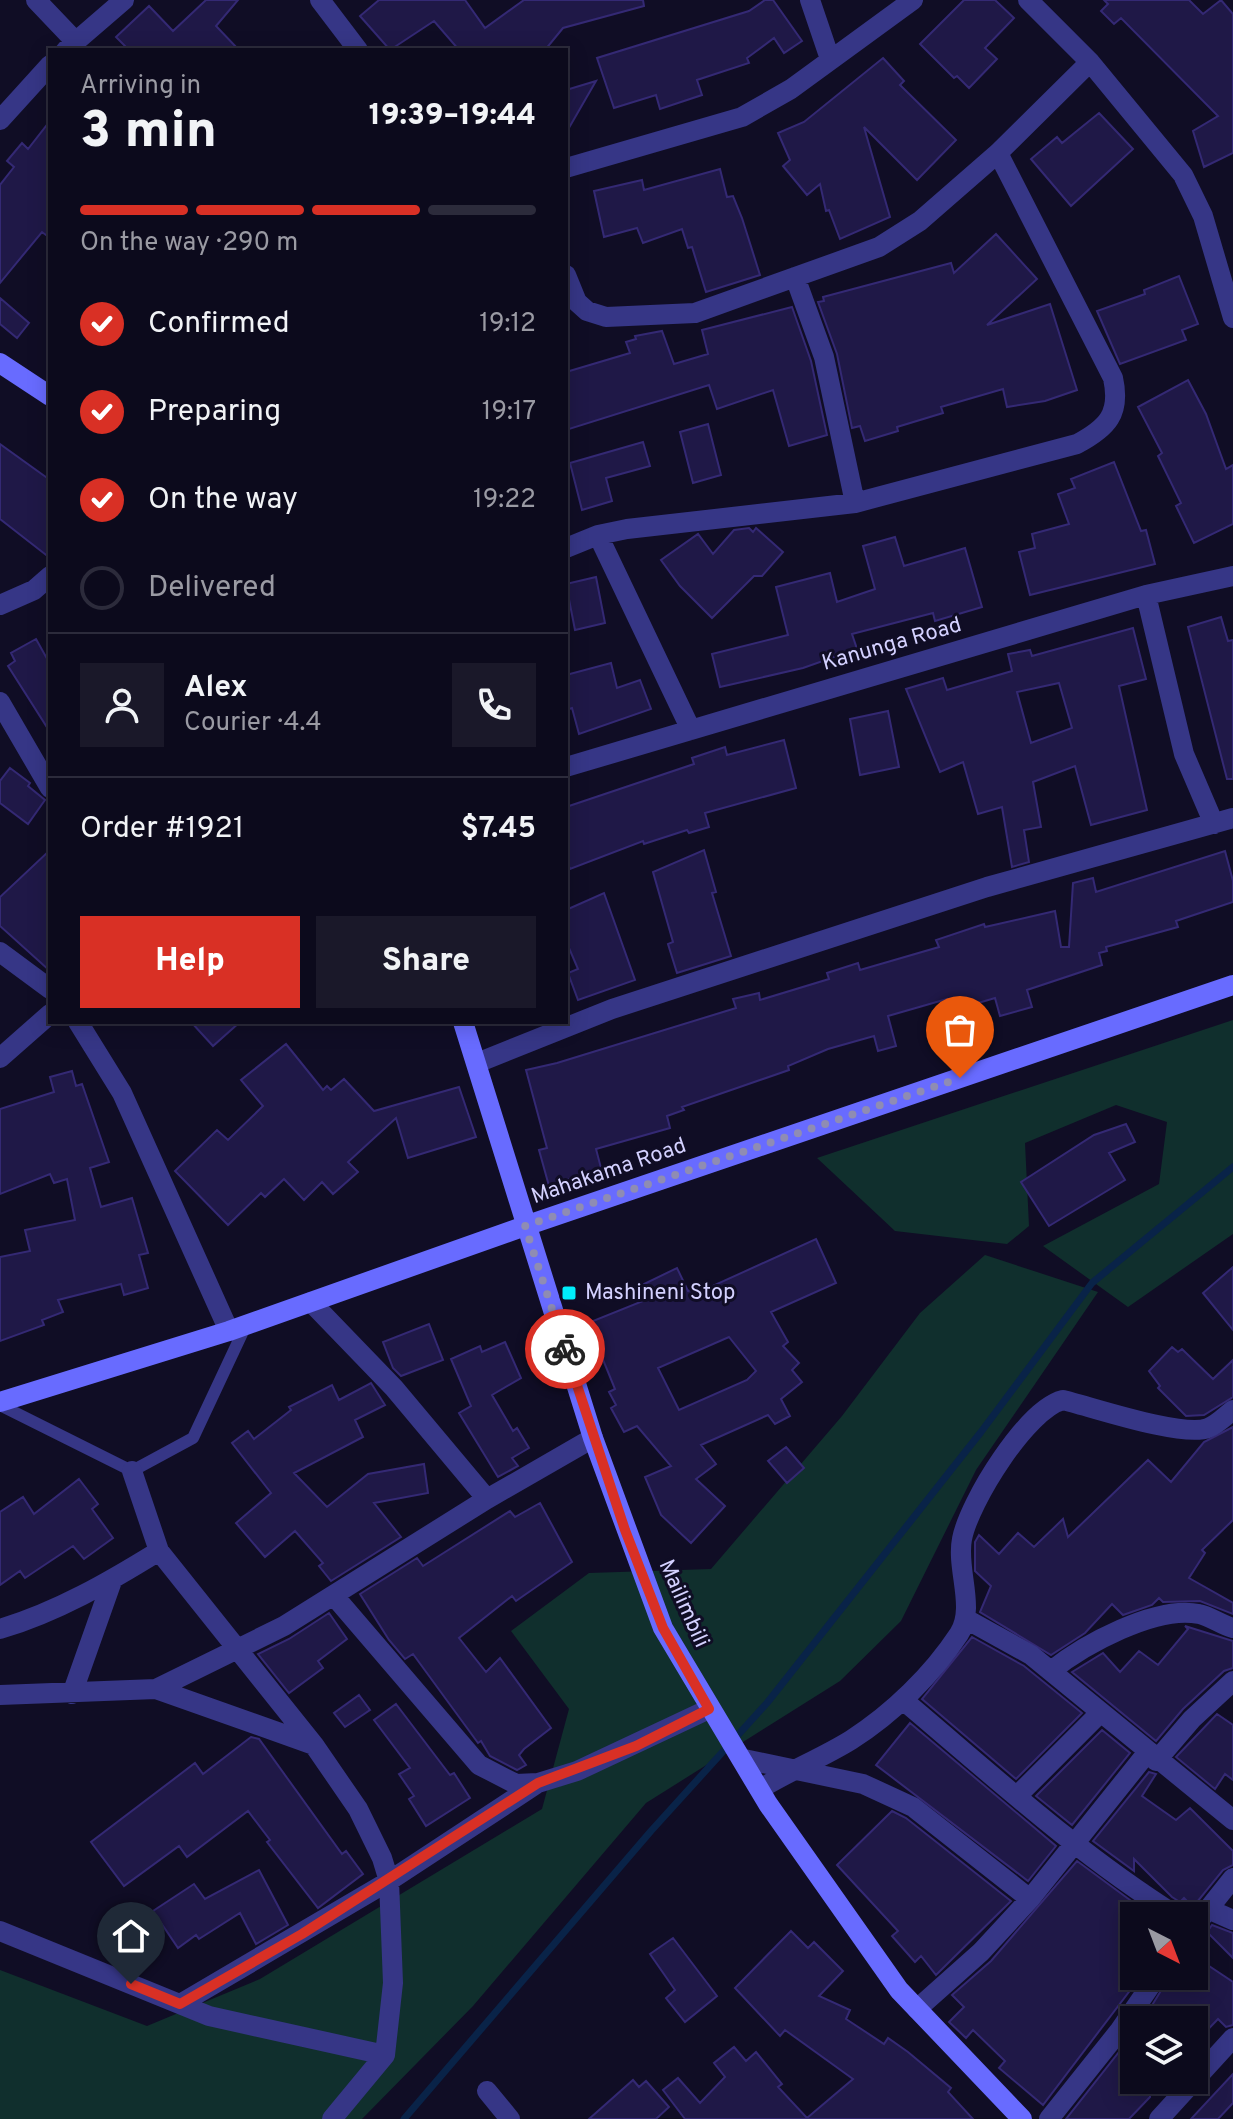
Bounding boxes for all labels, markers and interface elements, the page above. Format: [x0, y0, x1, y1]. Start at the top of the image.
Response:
text: Arriving in [80, 70, 201, 103]
text: 19:39–19:44 [369, 98, 536, 135]
text: 3 min [80, 100, 217, 166]
text: On the way · 290 m [80, 227, 298, 260]
icon: check [80, 302, 124, 346]
text: Confirmed [148, 306, 290, 343]
text: 19:12 [479, 308, 536, 341]
icon: check [80, 390, 124, 434]
text: Preparing [148, 394, 281, 431]
text: 19:17 [482, 396, 536, 429]
icon: check [80, 478, 124, 522]
text: On the way [148, 482, 298, 519]
text: 19:22 [473, 484, 536, 517]
text: Delivered [148, 570, 276, 607]
street label: Kanunga Road [819, 612, 965, 678]
button: person [80, 663, 164, 747]
button: phone [452, 663, 536, 747]
text: Alex [184, 670, 248, 707]
text: Courier · 4.4 [184, 707, 322, 740]
text: Order #1921 [80, 811, 244, 848]
text: $7.45 [461, 811, 536, 848]
button: Help [80, 916, 300, 1008]
button: Share [316, 916, 536, 1008]
pin [926, 996, 994, 1078]
icon: bag [938, 1008, 982, 1052]
street label: Mahakama Road [528, 1133, 690, 1211]
place label: Mashineni Stop [585, 1280, 735, 1307]
marker: Mashineni Stop [560, 1284, 578, 1302]
courier [525, 1309, 605, 1389]
icon: bike [543, 1327, 587, 1371]
street label: Mailimbili [652, 1556, 714, 1652]
pin [97, 1902, 165, 1984]
north arrow [1120, 1902, 1208, 1990]
map controls [1120, 1902, 1208, 2094]
icon: home [109, 1914, 153, 1958]
button: layers [1120, 2006, 1208, 2094]

